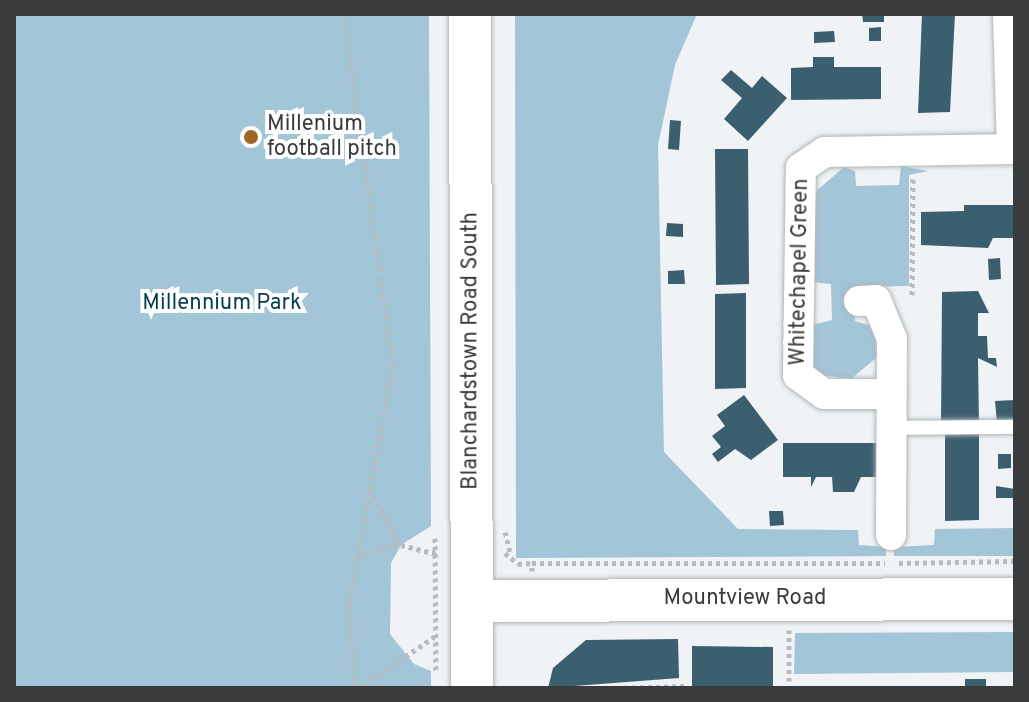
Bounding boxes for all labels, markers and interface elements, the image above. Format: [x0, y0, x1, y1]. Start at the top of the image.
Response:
place label: Millenium football pitch [267, 111, 397, 162]
marker: Millenium football pitch [242, 128, 260, 146]
street label: Whitechapel Green [785, 178, 815, 366]
street label: Blanchardstown Road South [458, 212, 484, 490]
park label: Millennium Park [142, 291, 302, 317]
street label: Mountview Road [664, 586, 826, 612]

